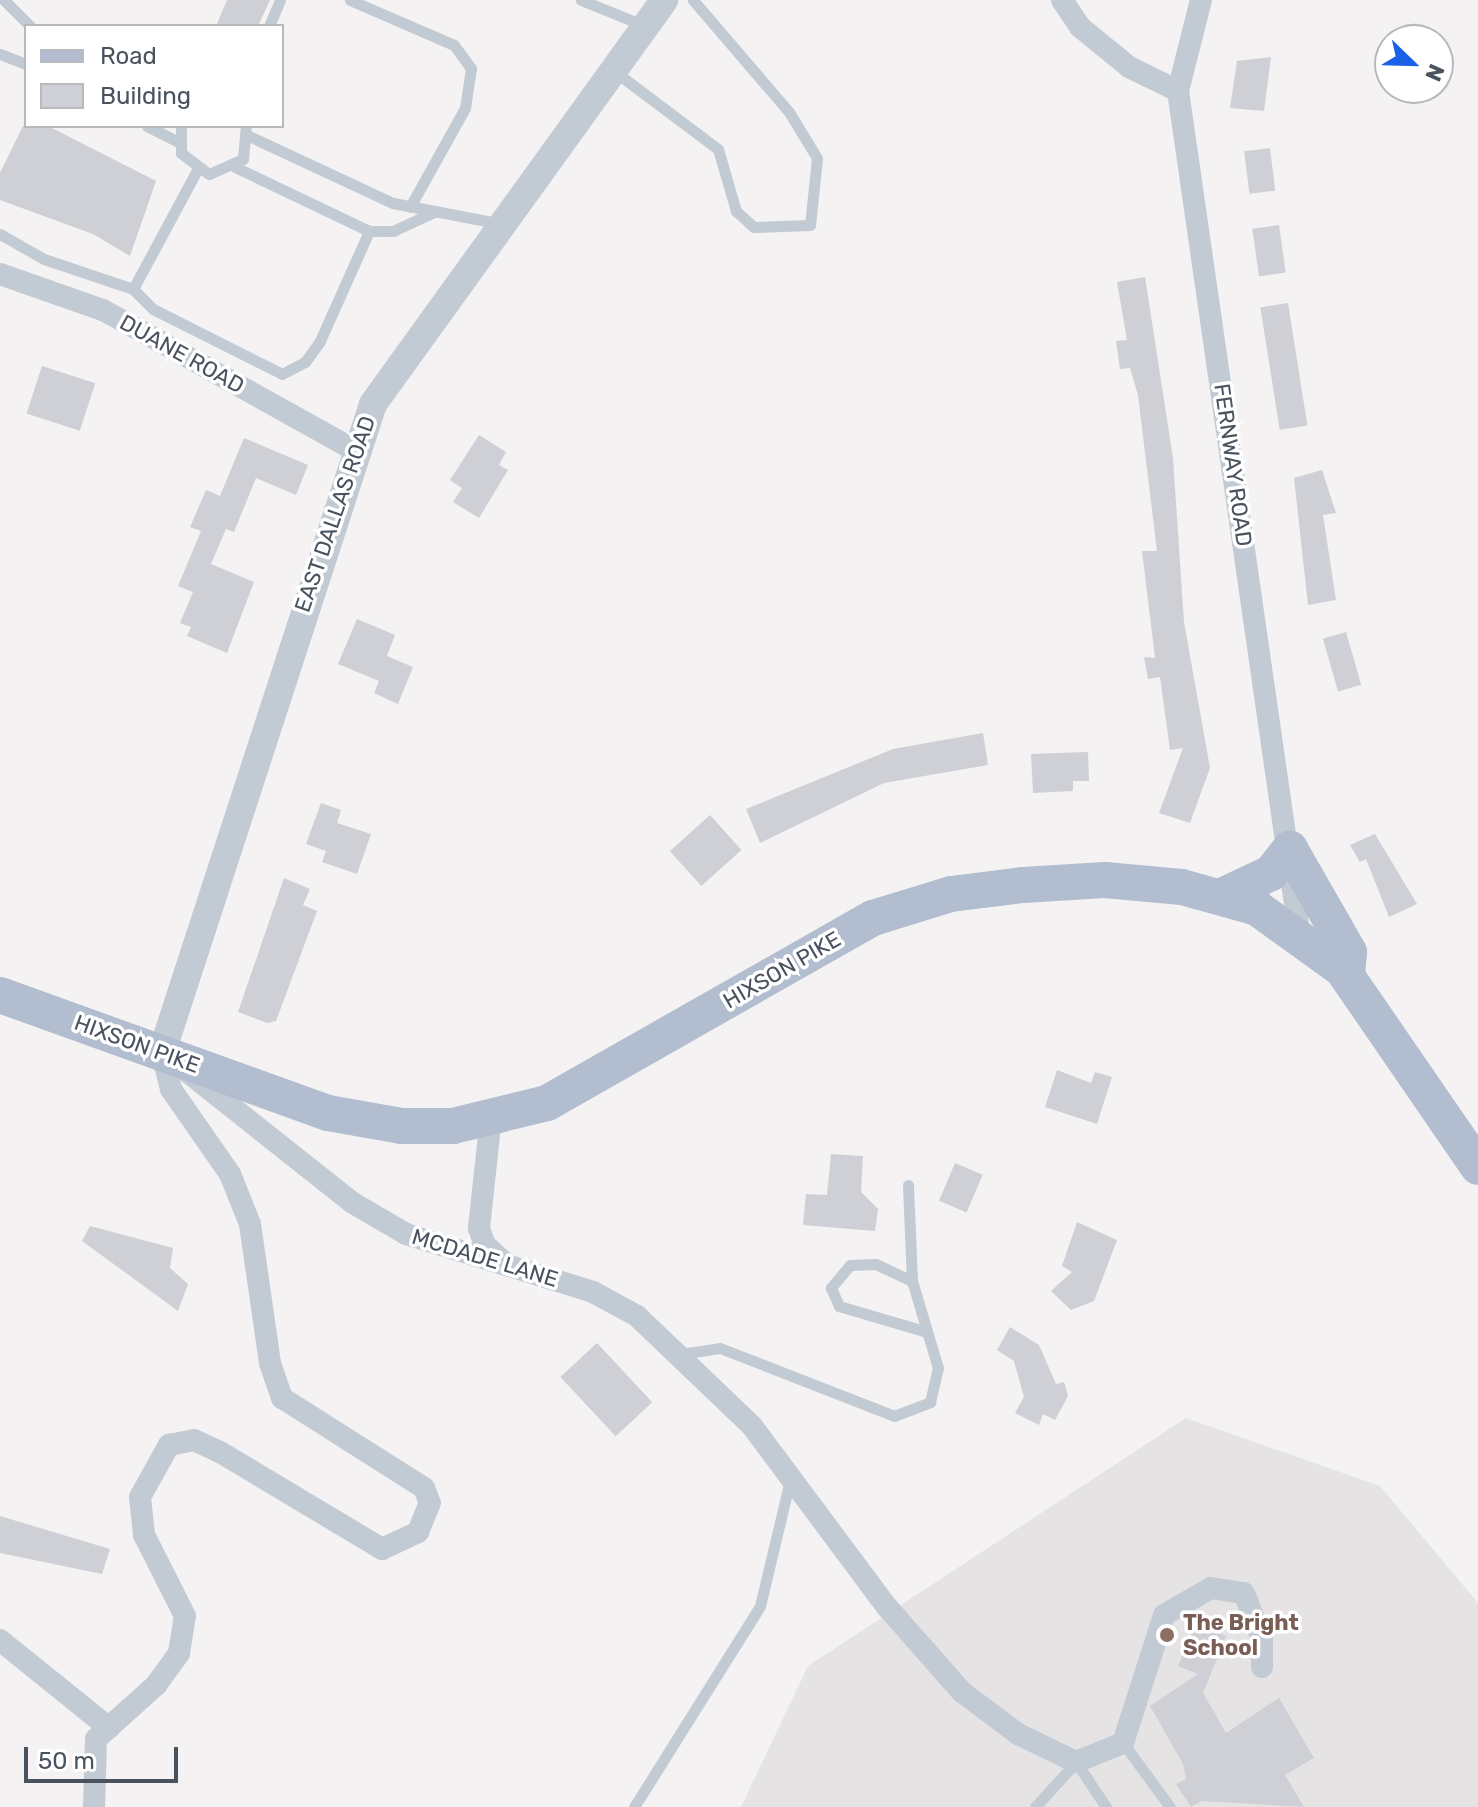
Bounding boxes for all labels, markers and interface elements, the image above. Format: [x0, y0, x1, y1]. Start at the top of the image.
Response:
legend [24, 24, 284, 128]
north arrow [1374, 24, 1454, 104]
text: Road [100, 42, 157, 70]
text: N [1419, 60, 1450, 85]
text: Building [100, 82, 191, 110]
street label: DUANE ROAD [115, 309, 249, 399]
street label: FERNWAY ROAD [1208, 382, 1258, 548]
street label: EAST DALLAS ROAD [289, 412, 381, 616]
street label: HIXSON PIKE [719, 926, 845, 1014]
street label: HIXSON PIKE [71, 1009, 203, 1079]
street label: MCDADE LANE [409, 1223, 561, 1293]
place label: The Bright School [1183, 1609, 1299, 1660]
marker: The Bright School [1158, 1626, 1176, 1644]
scale bar [28, 1731, 182, 1781]
text: 50 m [38, 1747, 95, 1775]

